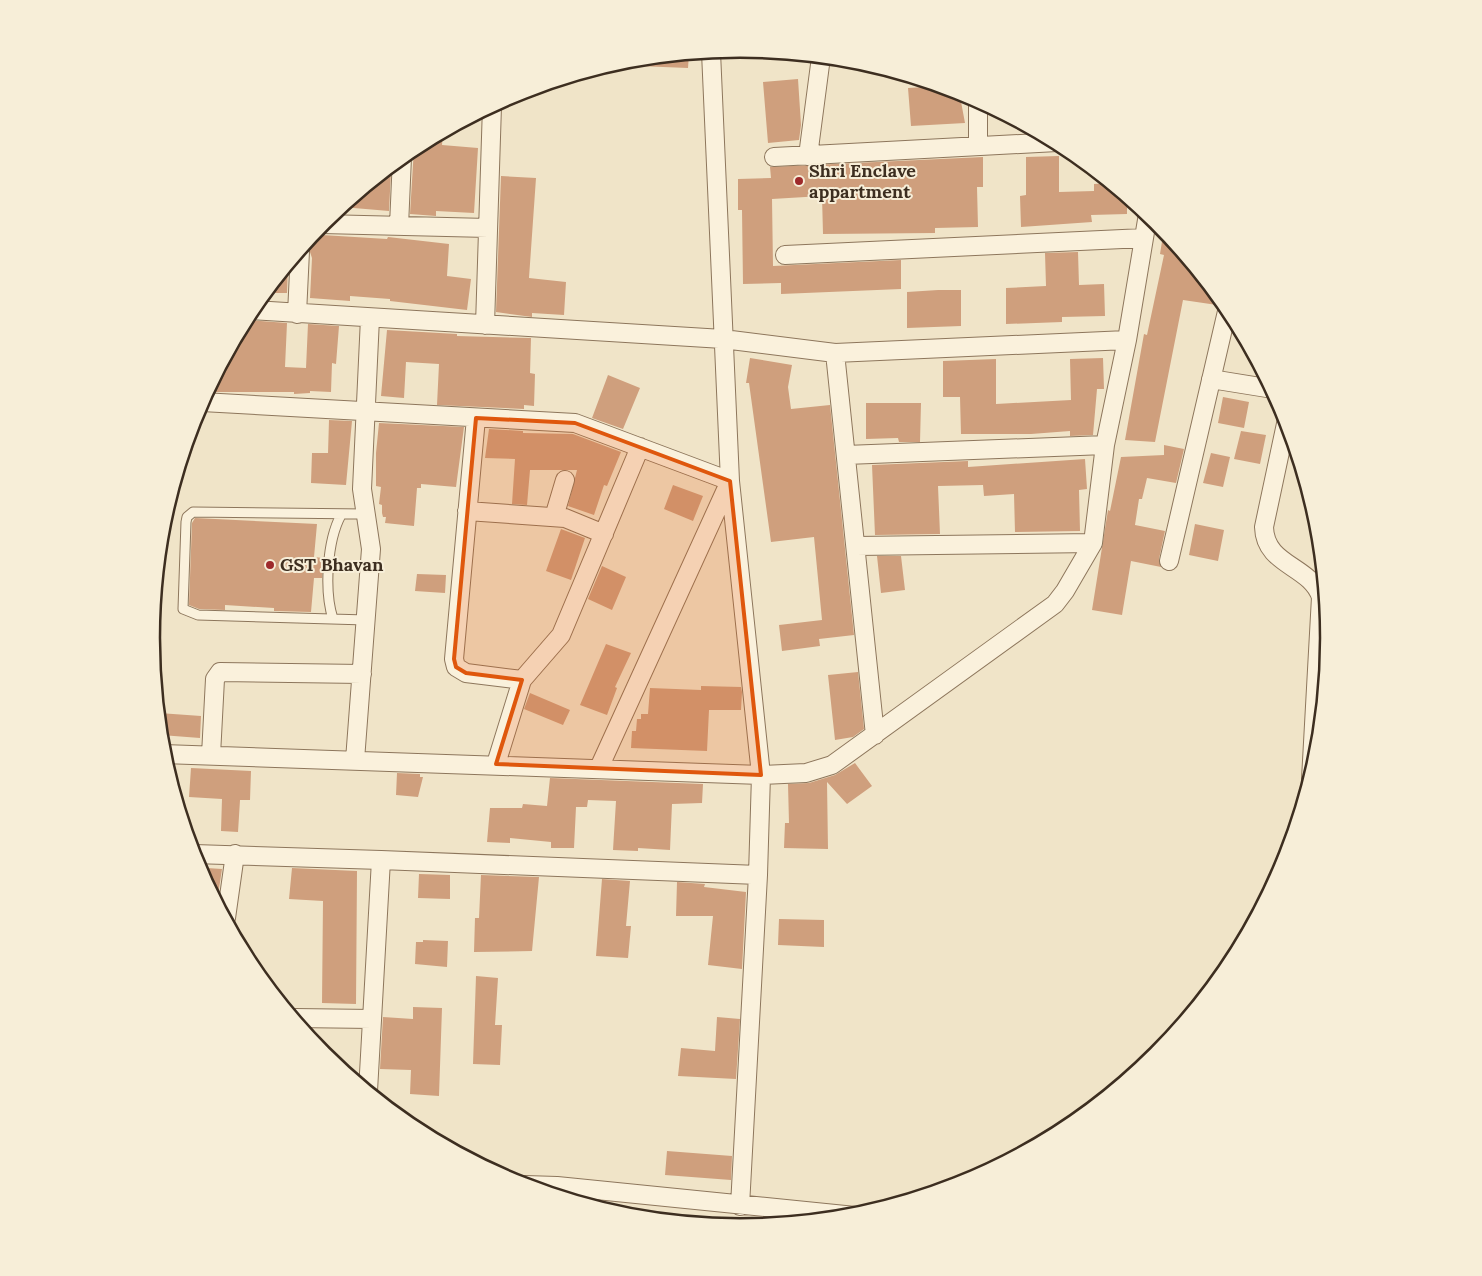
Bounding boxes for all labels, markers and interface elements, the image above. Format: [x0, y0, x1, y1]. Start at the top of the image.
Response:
place label: Shri Enclave appartment [809, 159, 916, 203]
marker: Shri Enclave appartment [793, 175, 805, 187]
place label: GST Bhavan [280, 553, 384, 576]
marker: GST Bhavan [264, 559, 276, 571]

